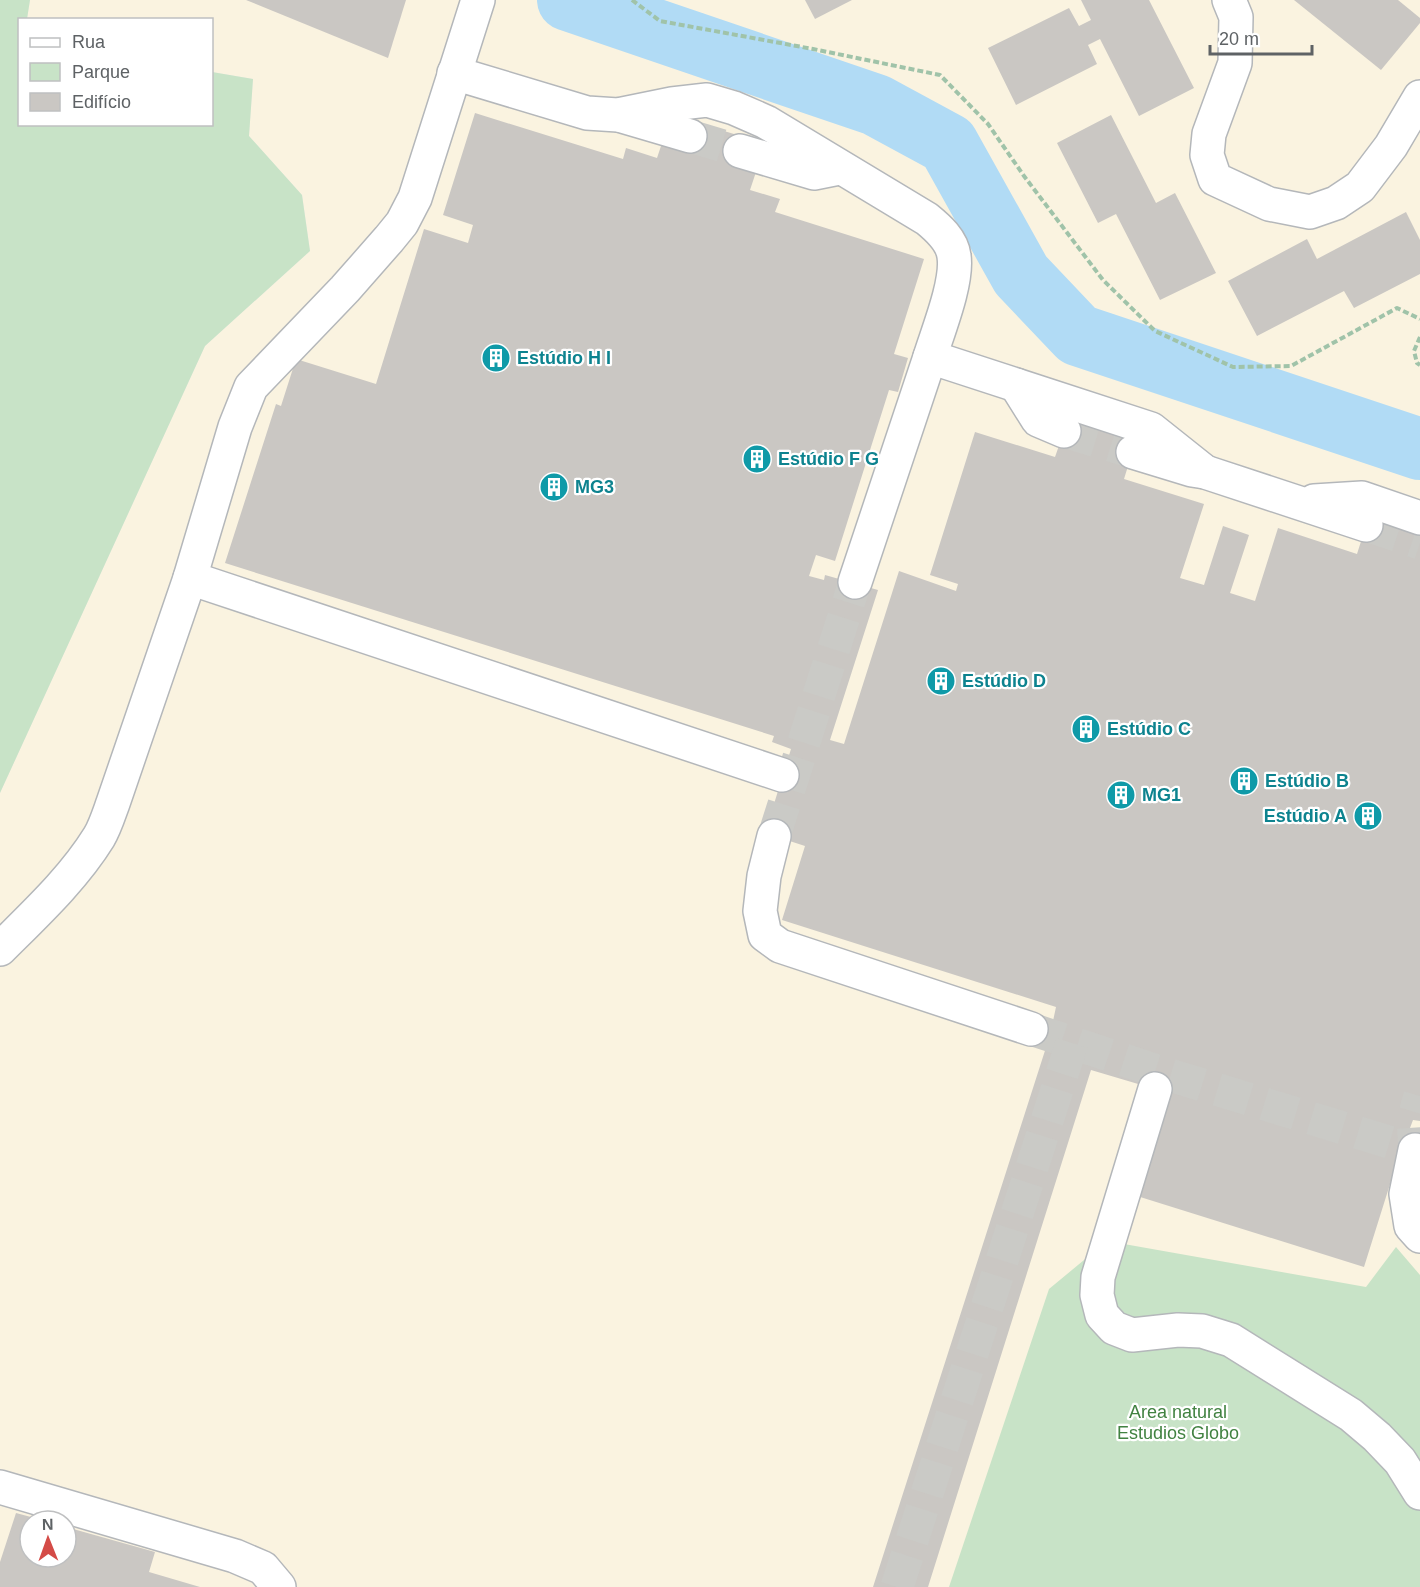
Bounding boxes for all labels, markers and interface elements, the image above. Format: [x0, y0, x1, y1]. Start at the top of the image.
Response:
legend [18, 18, 213, 126]
scale bar [1210, 18, 1312, 56]
text: 20 m [1219, 29, 1259, 49]
text: Rua [72, 32, 106, 52]
text: Parque [72, 62, 130, 82]
text: Edifício [72, 92, 131, 112]
building icon: Estúdio H I [480, 342, 512, 374]
place label: Estúdio H I [517, 348, 611, 368]
building icon: Estúdio F G [741, 443, 773, 475]
place label: Estúdio F G [778, 449, 879, 469]
building icon: MG3 [538, 471, 570, 503]
place label: MG3 [575, 477, 614, 497]
building icon: Estúdio D [925, 665, 957, 697]
place label: Estúdio D [962, 671, 1046, 691]
building icon: Estúdio C [1070, 713, 1102, 745]
place label: Estúdio C [1107, 719, 1191, 739]
building icon: Estúdio B [1228, 765, 1260, 797]
place label: Estúdio B [1265, 771, 1349, 791]
building icon: MG1 [1105, 779, 1137, 811]
place label: MG1 [1142, 785, 1181, 805]
building icon: Estúdio A [1352, 800, 1384, 832]
place label: Estúdio A [1264, 806, 1347, 826]
park label: Area natural Estudios Globo [1117, 1402, 1239, 1443]
north arrow [18, 1509, 78, 1569]
text: N [42, 1516, 54, 1533]

